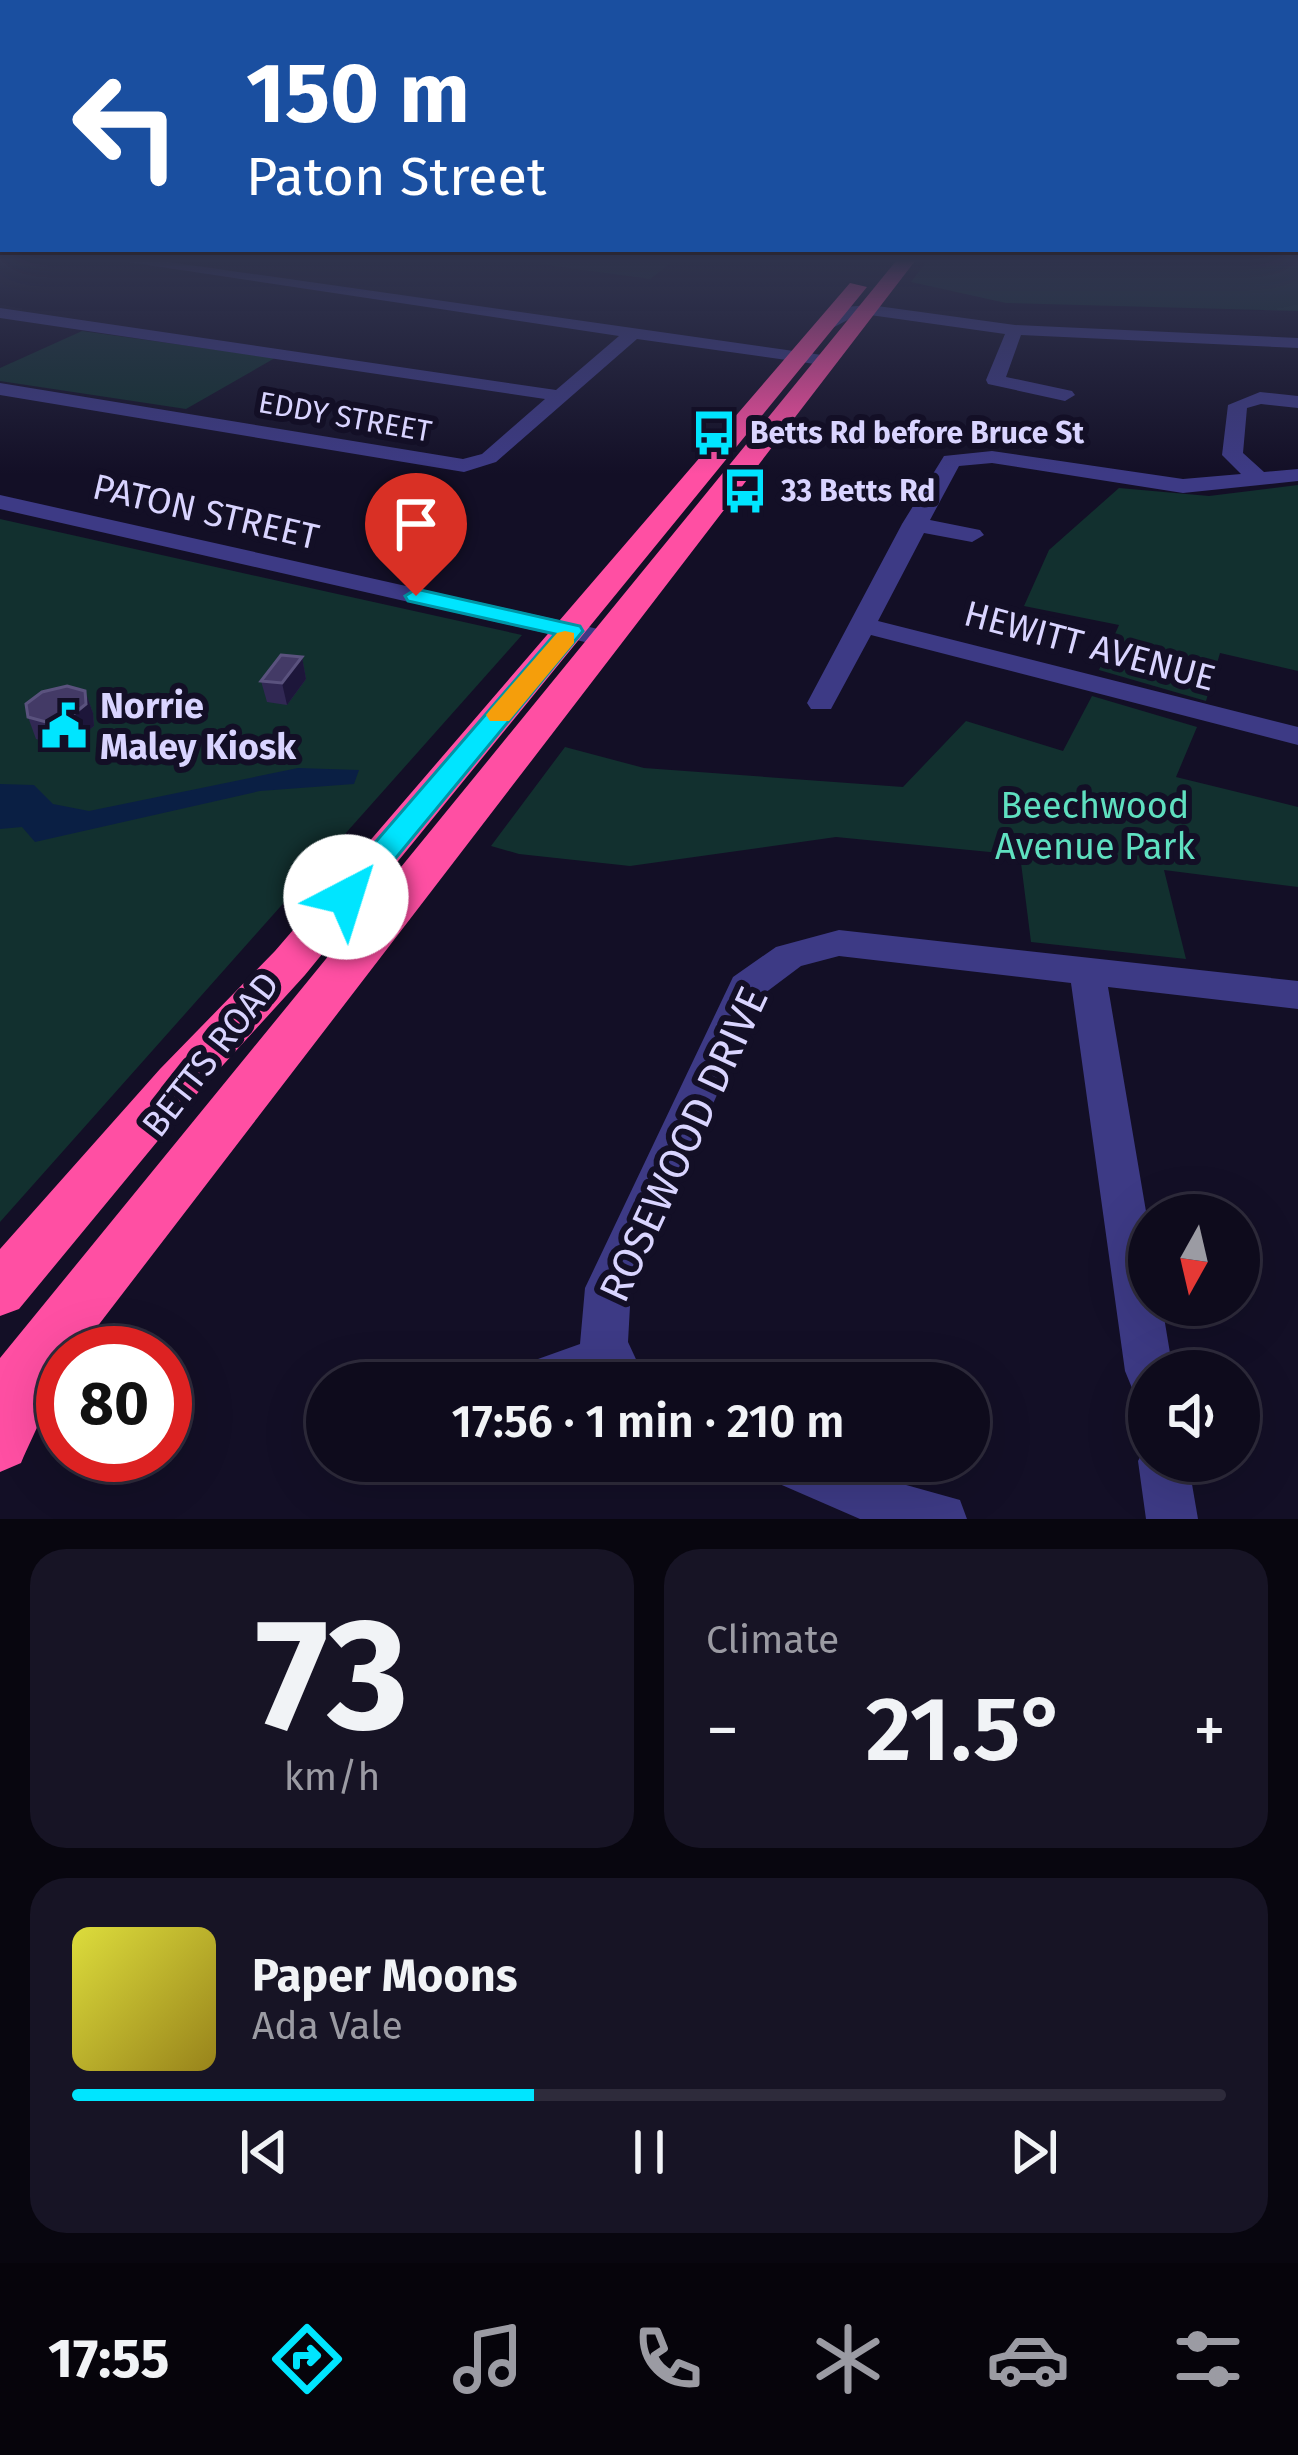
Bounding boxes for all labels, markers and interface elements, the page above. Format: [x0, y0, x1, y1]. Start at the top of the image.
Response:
text: 150 m [246, 43, 470, 144]
icon: left [48, 48, 204, 204]
text: Paton Street [246, 145, 546, 209]
street label: EDDY STREET [256, 384, 435, 450]
bus stop icon: Betts Rd before Bruce St [689, 408, 739, 458]
place label: Betts Rd before Bruce St [750, 415, 1084, 451]
street label: PATON STREET [89, 465, 323, 559]
bus stop icon: 33 Betts Rd [720, 466, 770, 516]
pin [365, 473, 467, 596]
place label: 33 Betts Rd [780, 473, 935, 509]
icon: arrive [383, 491, 449, 557]
street label: HEWITT AVENUE [959, 591, 1220, 701]
place label: Norrie Maley Kiosk [100, 684, 297, 769]
public building icon: Norrie Maley Kiosk [39, 701, 89, 751]
park label: Beechwood Avenue Park [995, 784, 1196, 869]
position arrow [283, 834, 409, 960]
street label: BETTS ROAD [133, 964, 289, 1146]
street label: ROSEWOOD DRIVE [589, 979, 779, 1310]
north arrow [1128, 1194, 1260, 1326]
map controls [1128, 1194, 1260, 1482]
speed limit sign: 80 [36, 1326, 192, 1482]
button: sound [1128, 1350, 1260, 1482]
text: 17:56 · 1 min · 210 m [452, 1395, 844, 1449]
text: 73 [255, 1582, 409, 1769]
text: Climate [706, 1617, 839, 1663]
text: 21.5° [866, 1676, 1067, 1784]
text: − [706, 1691, 739, 1770]
text: + [1193, 1691, 1226, 1770]
text: km/h [284, 1754, 380, 1800]
text: Paper Moons [252, 1949, 517, 2003]
text: Ada Vale [252, 2003, 403, 2049]
icon: previous [231, 2119, 297, 2185]
icon: pause [616, 2119, 682, 2185]
icon: next [1001, 2119, 1067, 2185]
icon: directions [265, 2317, 349, 2401]
icon: music [446, 2317, 530, 2401]
icon: phone [626, 2317, 710, 2401]
icon: climate [806, 2317, 890, 2401]
icon: car [986, 2317, 1070, 2401]
icon: filters [1166, 2317, 1250, 2401]
text: 17:55 [48, 2327, 169, 2391]

